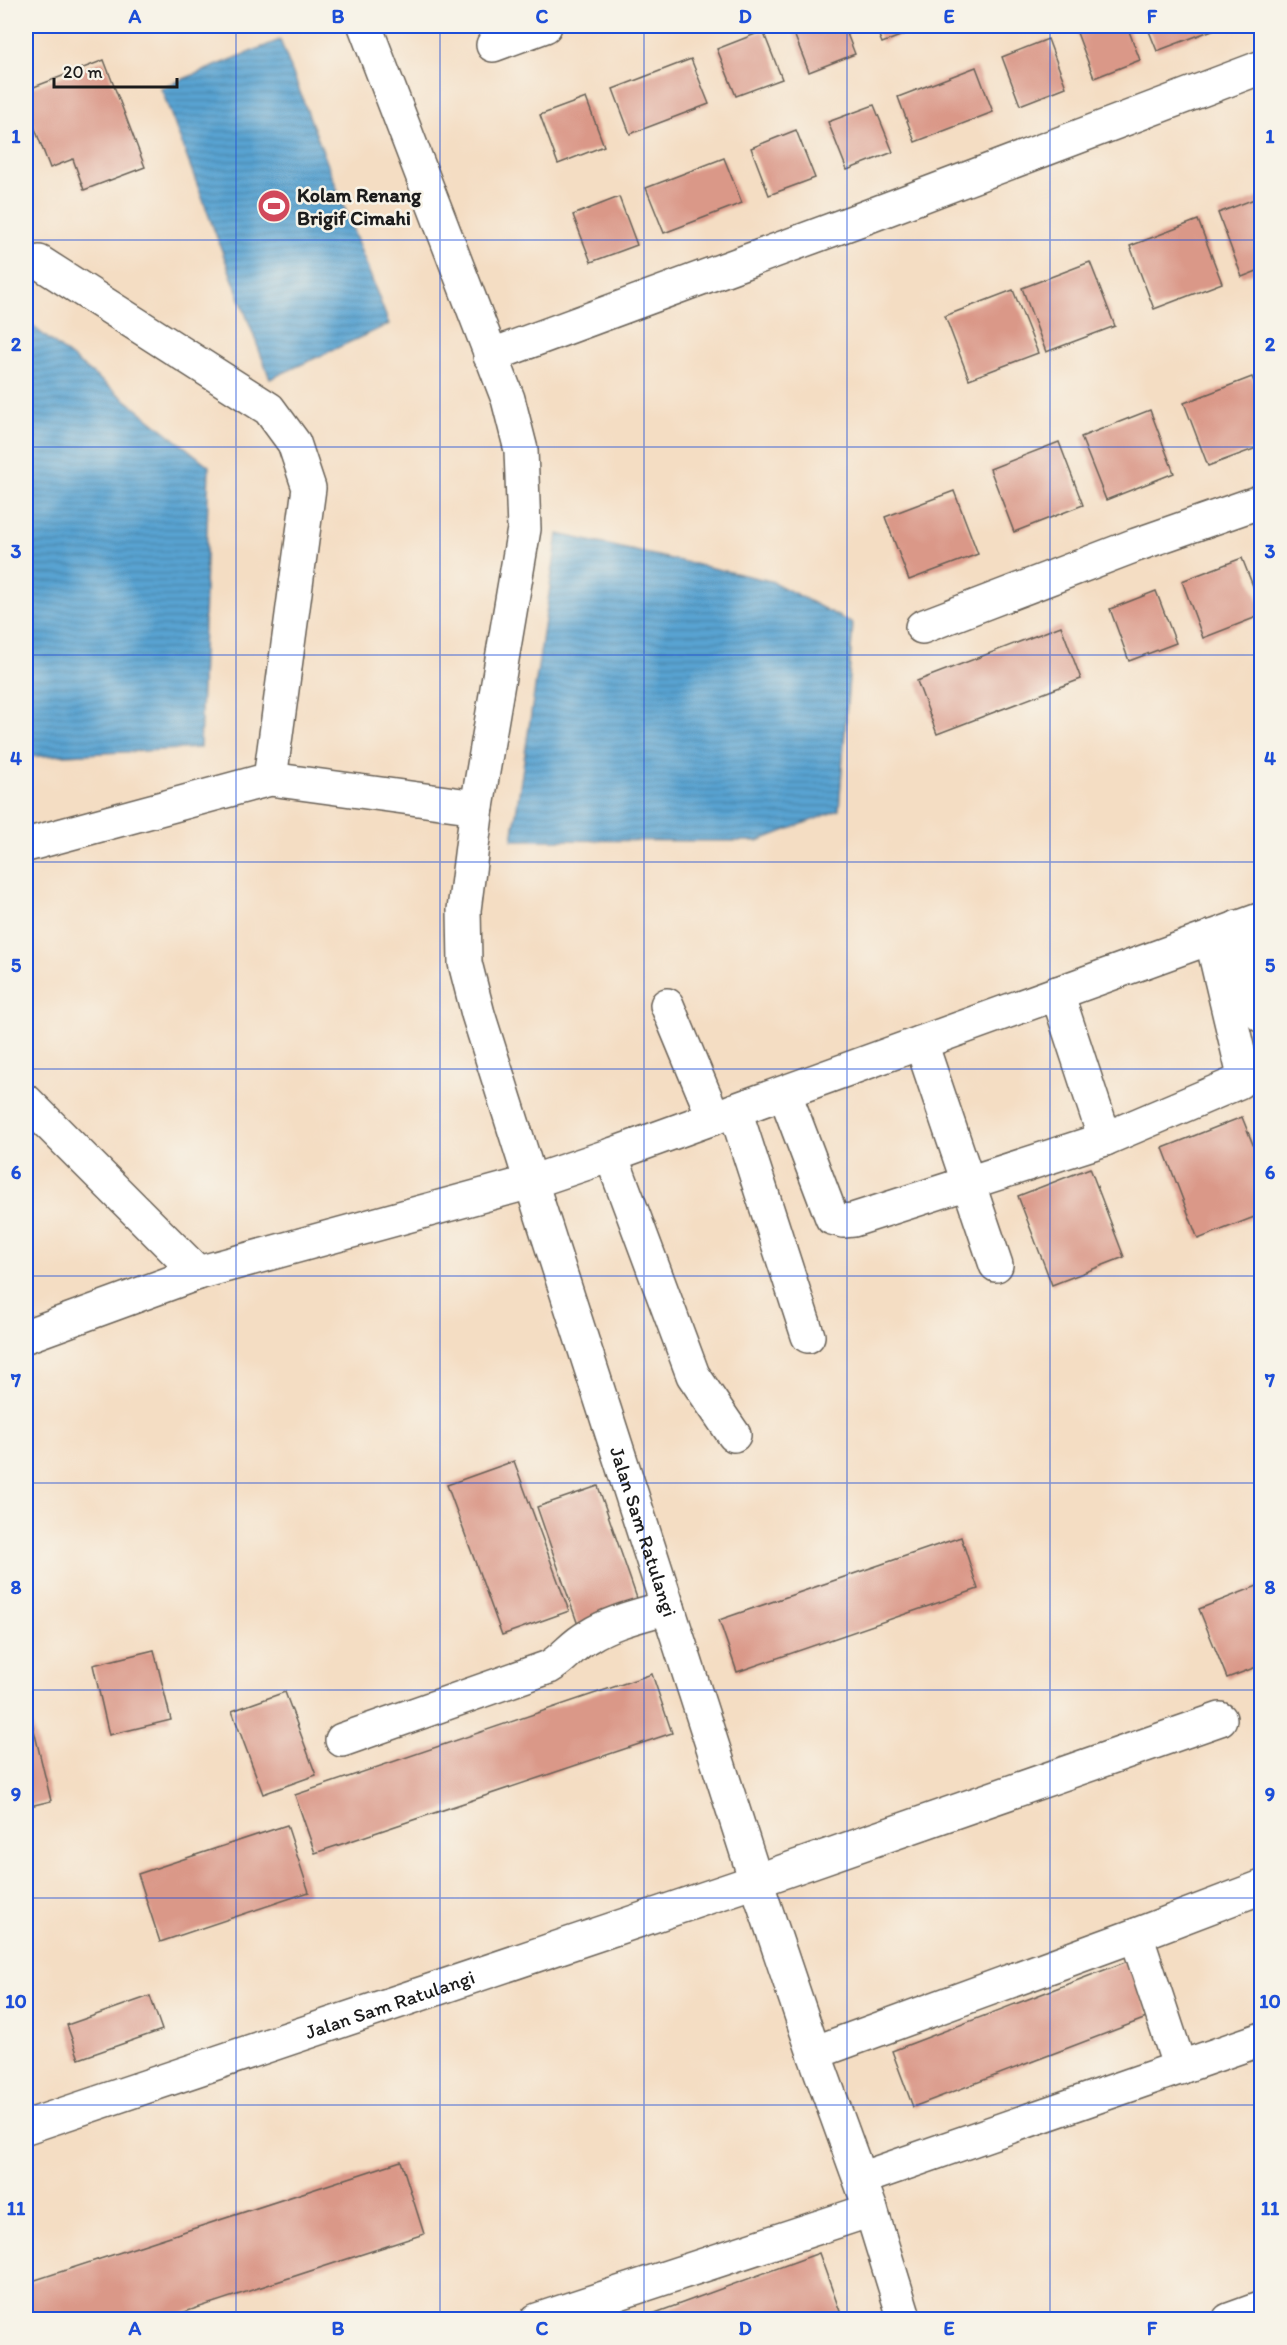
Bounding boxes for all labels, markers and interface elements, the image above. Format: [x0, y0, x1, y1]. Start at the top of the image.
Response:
text: A [128, 4, 142, 28]
text: B [332, 4, 345, 28]
text: C [536, 4, 549, 28]
text: D [738, 4, 752, 28]
text: E [943, 4, 955, 28]
text: F [1147, 4, 1158, 28]
scale bar [54, 51, 177, 89]
text: 20 m [63, 61, 103, 83]
text: 1 [11, 124, 21, 148]
text: 1 [1265, 124, 1275, 148]
place label: Kolam Renang Brigif Cimahi [297, 183, 422, 231]
sports icon: Kolam Renang Brigif Cimahi [256, 188, 292, 224]
text: 2 [11, 332, 22, 356]
text: 2 [1265, 332, 1276, 356]
text: 3 [11, 539, 22, 563]
text: 3 [1265, 539, 1276, 563]
text: 4 [10, 746, 22, 770]
text: 4 [1264, 746, 1276, 770]
text: 5 [11, 953, 22, 977]
text: 5 [1265, 953, 1276, 977]
text: 6 [11, 1160, 22, 1184]
text: 6 [1265, 1160, 1276, 1184]
text: 7 [10, 1368, 21, 1392]
text: 7 [1264, 1368, 1275, 1392]
street label: Jalan Sam Ratulangi [605, 1444, 682, 1620]
text: 8 [11, 1575, 22, 1599]
text: 8 [1265, 1575, 1276, 1599]
text: 9 [11, 1782, 21, 1806]
text: 9 [1265, 1782, 1275, 1806]
street label: Jalan Sam Ratulangi [302, 1965, 478, 2044]
text: 10 [5, 1989, 27, 2013]
text: 10 [1259, 1989, 1281, 2013]
text: 11 [7, 2196, 26, 2220]
text: 11 [1261, 2196, 1280, 2220]
text: A [128, 2316, 142, 2340]
text: B [332, 2316, 345, 2340]
text: C [536, 2316, 549, 2340]
text: D [738, 2316, 752, 2340]
text: E [943, 2316, 955, 2340]
text: F [1147, 2316, 1158, 2340]

